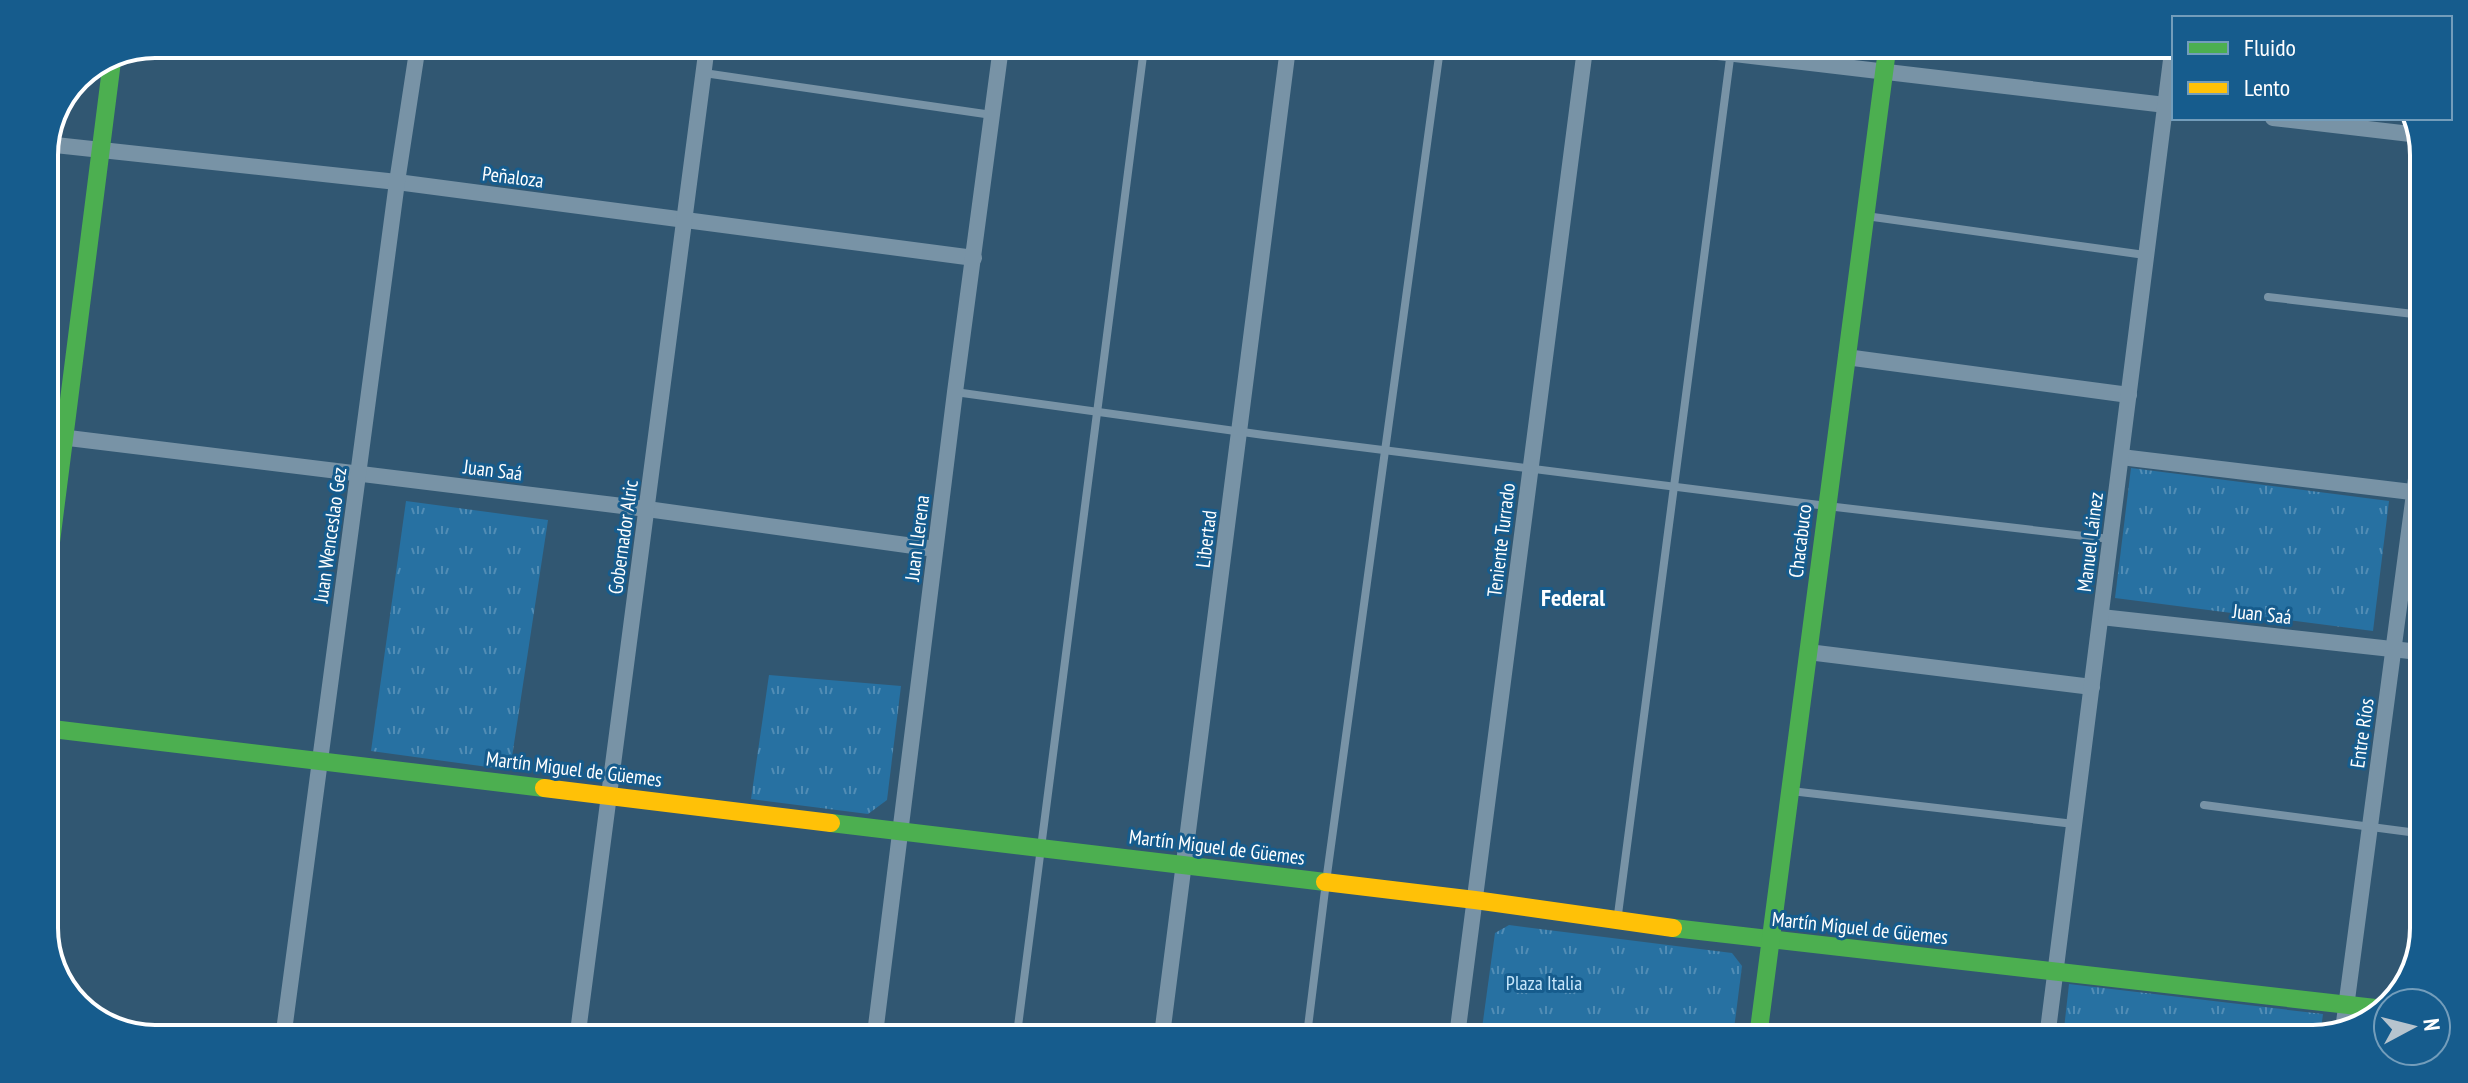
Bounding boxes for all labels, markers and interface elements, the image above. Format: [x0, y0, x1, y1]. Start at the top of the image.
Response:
legend [2172, 16, 2452, 120]
text: Fluido [2244, 32, 2296, 63]
text: Lento [2244, 72, 2290, 103]
street label: Peñaloza [481, 160, 545, 194]
street label: Juan Saá [461, 453, 524, 487]
street label: Juan Wenceslao Gez [307, 466, 352, 605]
street label: Gobernador Alric [602, 478, 644, 596]
street label: Teniente Turrado [1481, 481, 1521, 599]
street label: Manuel Láinez [2071, 491, 2109, 593]
street label: Juan Llerena [899, 494, 935, 583]
street label: Chacabuco [1783, 503, 1817, 579]
street label: Libertad [1190, 509, 1222, 569]
district label: Federal [1541, 582, 1605, 613]
street label: Juan Saá [2230, 598, 2293, 630]
street label: Entre Ríos [2344, 696, 2380, 770]
street label: Martín Miguel de Güemes [485, 745, 664, 793]
street label: Martín Miguel de Güemes [1128, 823, 1307, 871]
street label: Martín Miguel de Güemes [1771, 906, 1950, 950]
park label: Plaza Italia [1506, 970, 1582, 996]
north arrow [2372, 987, 2452, 1067]
text: N [2417, 1017, 2446, 1032]

